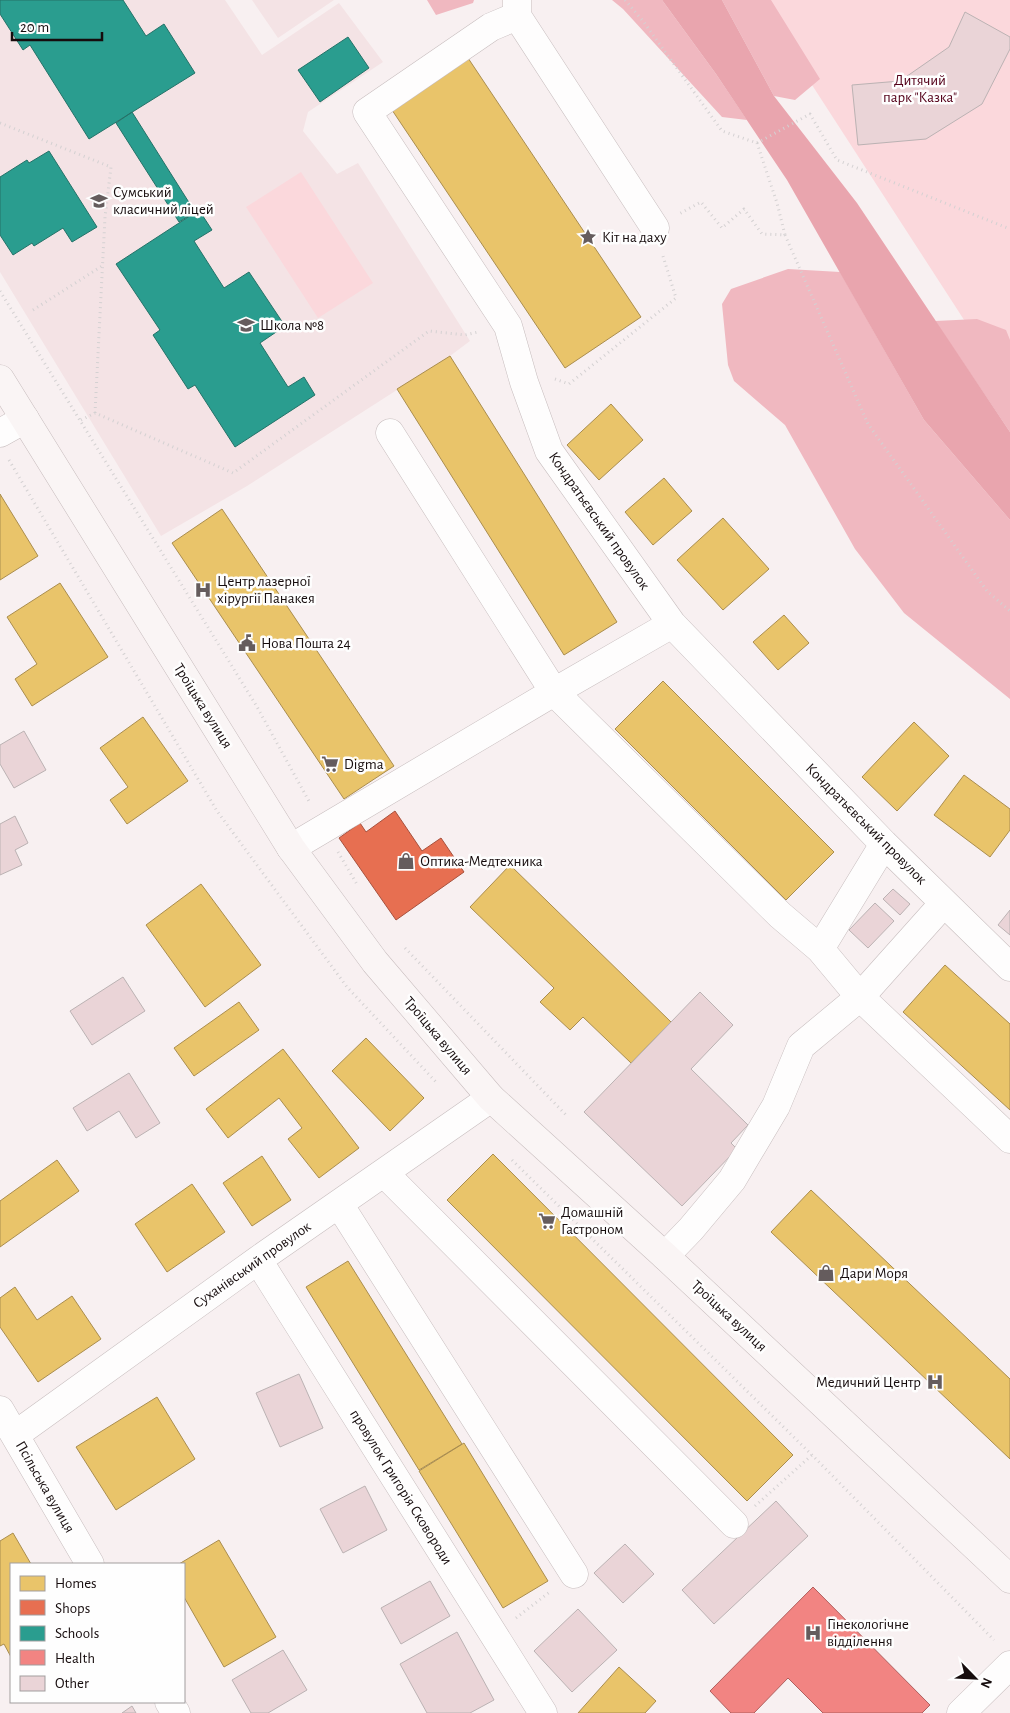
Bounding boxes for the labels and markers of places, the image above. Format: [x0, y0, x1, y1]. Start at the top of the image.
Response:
place label: Сумський класичний ліцей [113, 185, 214, 217]
school or university icon: Сумський класичний ліцей [89, 191, 109, 211]
place icon: Кіт на даху [578, 227, 598, 247]
place label: Кіт на даху [602, 230, 667, 245]
school or university icon: Школа №8 [236, 315, 256, 335]
place label: Школа №8 [260, 318, 324, 333]
place label: Центр лазерної хірургії Панакея [217, 574, 315, 606]
hospital icon: Центр лазерної хірургії Панакея [193, 580, 213, 600]
public building icon: Нова Пошта 24 [237, 633, 257, 653]
place label: Нова Пошта 24 [261, 636, 351, 651]
supermarket icon: Digma [320, 754, 340, 774]
place label: Digma [344, 757, 384, 772]
shop icon: Оптика-Медтехника [396, 851, 416, 871]
place label: Оптика-Медтехника [420, 854, 543, 869]
place label: Домашній Гастроном [561, 1205, 624, 1237]
supermarket icon: Домашній Гастроном [537, 1211, 557, 1231]
shop icon: Дари Моря [816, 1263, 836, 1283]
place label: Дари Моря [840, 1266, 908, 1281]
hospital icon: Медичний Центр [925, 1372, 945, 1392]
place label: Медичний Центр [816, 1375, 921, 1390]
place label: Гінекологічне відділення [827, 1617, 909, 1649]
hospital icon: Гінекологічне відділення [803, 1623, 823, 1643]

